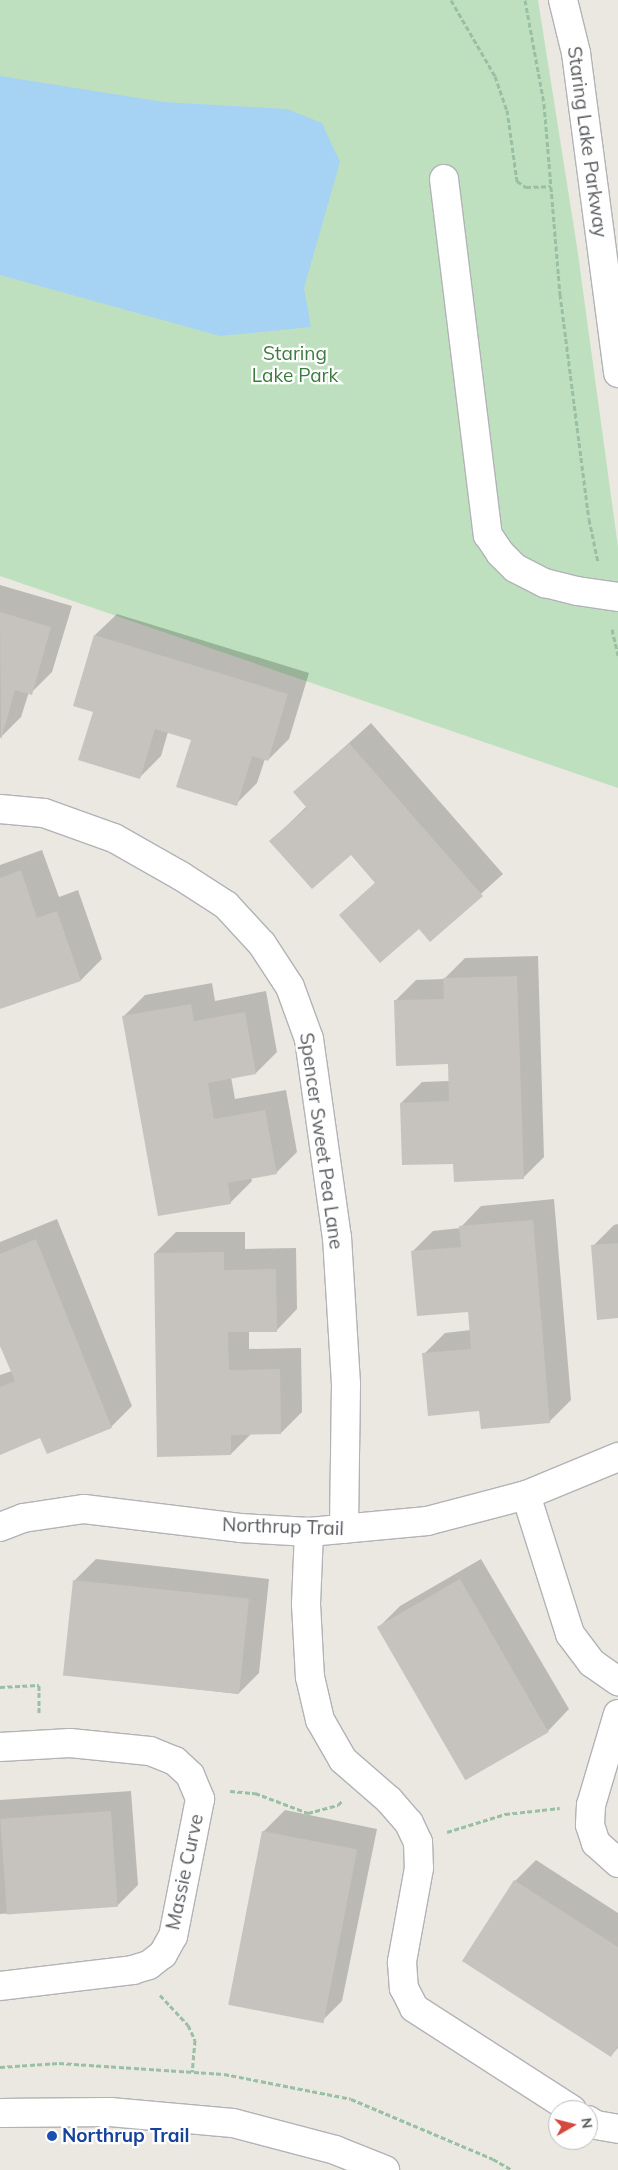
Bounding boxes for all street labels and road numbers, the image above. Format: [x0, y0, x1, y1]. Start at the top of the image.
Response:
street label: Staring Lake Parkway [562, 45, 612, 239]
street label: Spencer Sweet Pea Lane [295, 1031, 347, 1251]
street label: Northrup Trail [222, 1513, 344, 1541]
street label: Massie Curve [162, 1812, 208, 1932]

